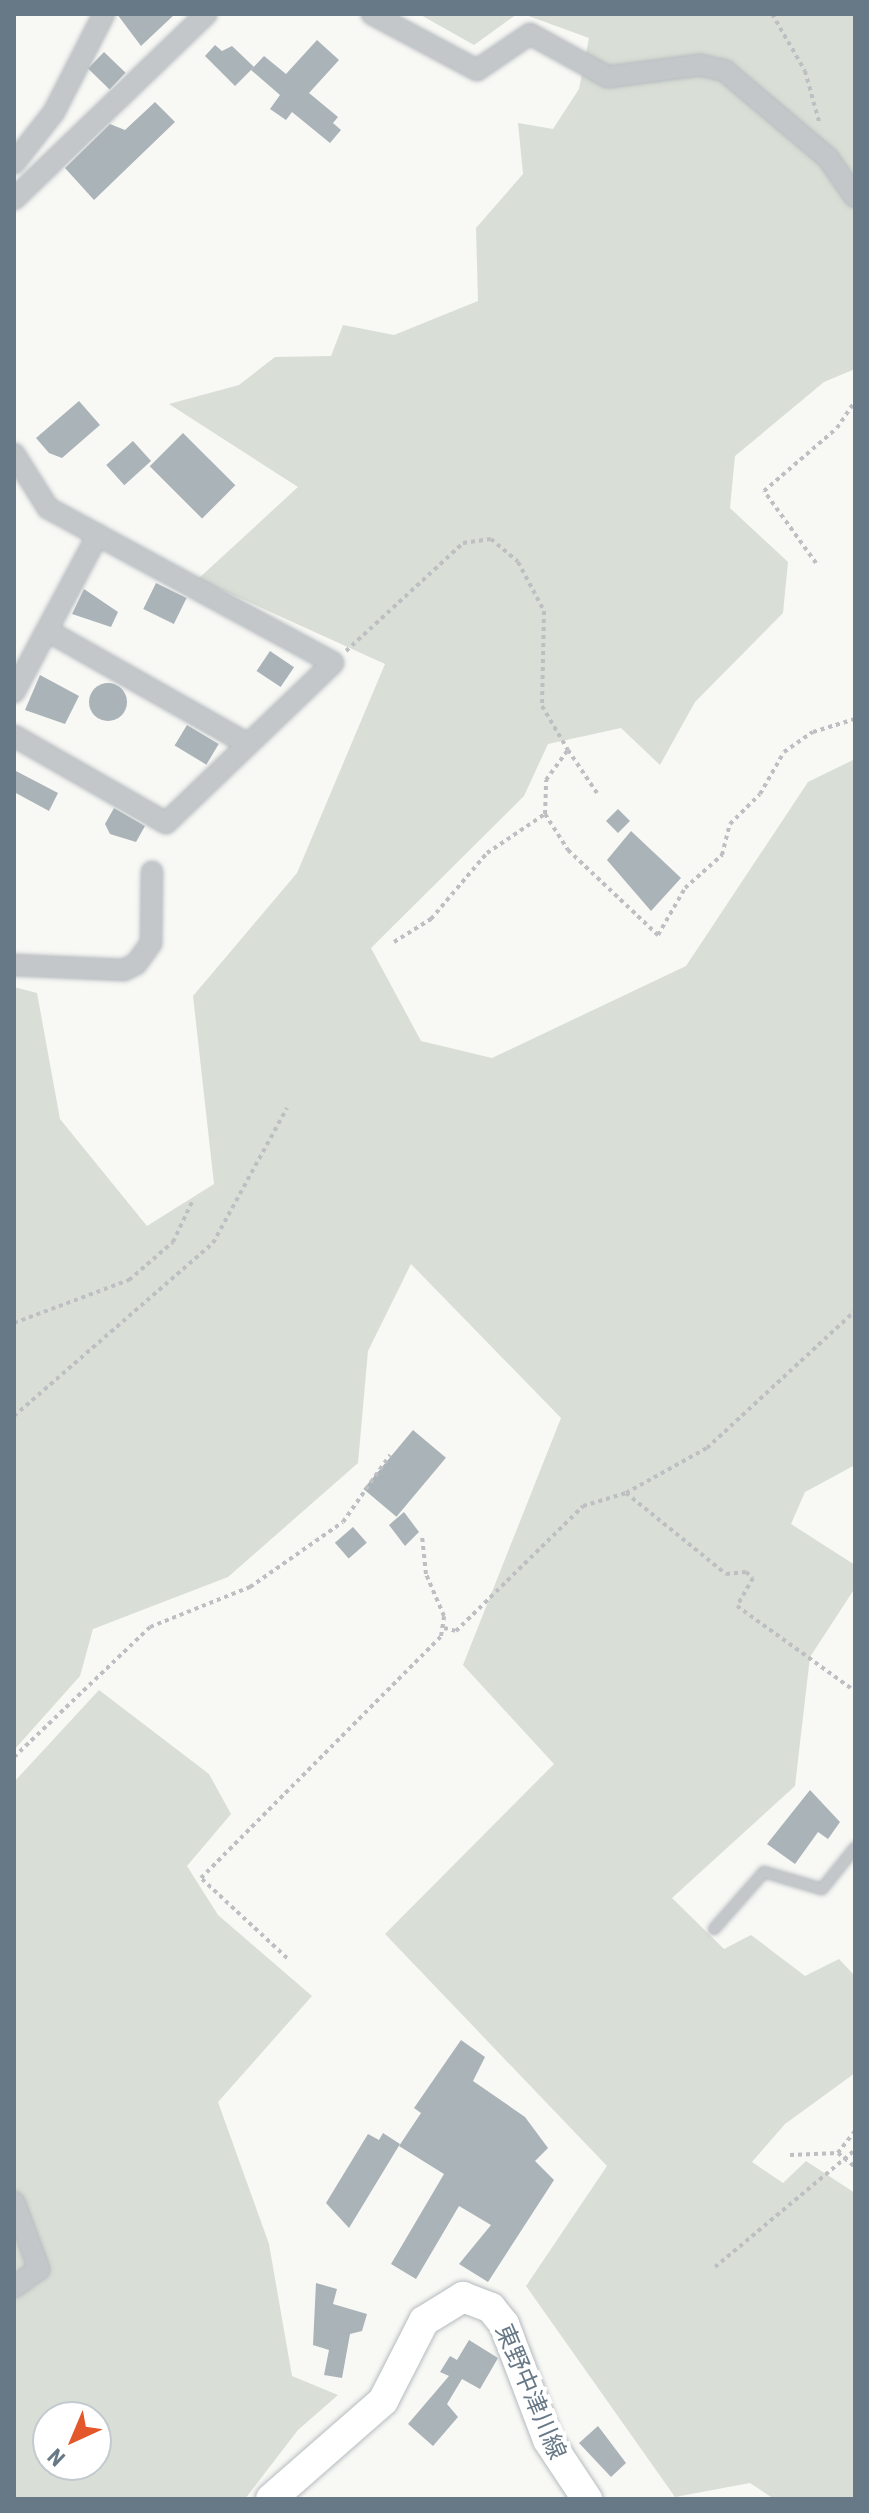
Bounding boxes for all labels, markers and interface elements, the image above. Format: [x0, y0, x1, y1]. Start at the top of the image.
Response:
street label: 東野中津川線 [489, 2320, 571, 2464]
north arrow [32, 2401, 112, 2481]
text: N [43, 2444, 70, 2471]

